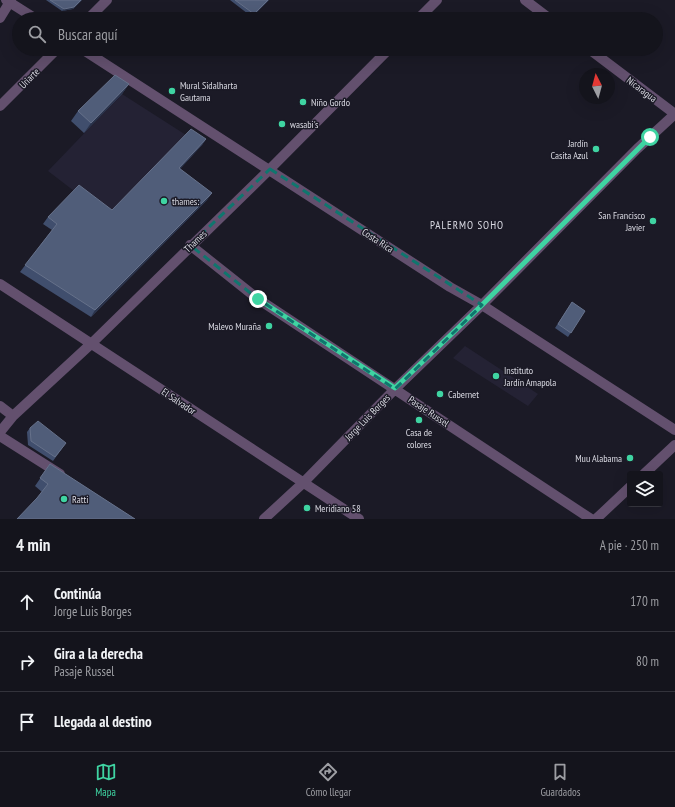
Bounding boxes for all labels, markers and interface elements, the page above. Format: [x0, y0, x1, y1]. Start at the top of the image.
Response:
search box [12, 12, 663, 56]
icon: search [26, 23, 48, 45]
text: Buscar aquí [58, 25, 118, 44]
street label: Uriarte [16, 65, 42, 91]
north arrow [579, 68, 615, 104]
street label: Nicaragua [624, 74, 659, 105]
place label: Mural Sidalharta Gautama [180, 79, 237, 104]
marker: Mural Sidalharta Gautama [167, 86, 177, 96]
place label: Niño Gordo [311, 96, 350, 109]
marker: Niño Gordo [298, 97, 308, 107]
place label: wasabi's [290, 118, 319, 131]
marker: wasabi's [277, 119, 287, 129]
route start [641, 128, 659, 146]
place label: Jardín Casita Azul [551, 137, 589, 162]
marker: Jardín Casita Azul [591, 144, 601, 154]
place label: thames: [172, 195, 199, 208]
marker: thames: [159, 196, 169, 206]
place label: San Francisco Javier [598, 209, 645, 234]
marker: San Francisco Javier [648, 216, 658, 226]
district label: PALERMO SOHO [430, 218, 504, 232]
street label: Costa Rica [359, 225, 396, 256]
street label: Thames [181, 227, 210, 255]
route end [249, 290, 267, 308]
place label: Malevo Muraña [208, 320, 261, 333]
marker: Malevo Muraña [264, 321, 274, 331]
place label: Instituto Jardín Amapola [503, 364, 556, 389]
marker: Instituto Jardín Amapola [491, 371, 501, 381]
street label: El Salvador [159, 385, 199, 418]
place label: Cabernet [448, 388, 479, 401]
marker: Cabernet [435, 389, 445, 399]
street label: Jorge Luis Borges [341, 391, 393, 444]
street label: Pasaje Russel [406, 393, 452, 430]
marker: Casa de colores [414, 415, 424, 425]
place label: Casa de colores [406, 426, 432, 451]
place label: Muu Alabama [575, 452, 622, 465]
marker: Muu Alabama [625, 453, 635, 463]
map controls [627, 471, 663, 507]
button: layers [627, 471, 663, 507]
place label: Ratti [72, 493, 88, 506]
marker: Ratti [59, 494, 69, 504]
place label: Meridiano 58 [315, 502, 361, 515]
marker: Meridiano 58 [302, 503, 312, 513]
text: 4 min [16, 534, 50, 556]
text: A pie · 250 m [600, 537, 659, 554]
text: Continúa [54, 584, 101, 603]
icon: ahead [16, 591, 38, 613]
text: 170 m [630, 593, 659, 610]
text: Jorge Luis Borges [54, 603, 132, 620]
text: Gira a la derecha [54, 644, 143, 663]
icon: right [16, 651, 38, 673]
text: 80 m [636, 653, 659, 670]
text: Pasaje Russel [54, 663, 114, 680]
icon: arrive [16, 711, 38, 733]
text: Llegada al destino [54, 712, 152, 731]
tab: Mapa [95, 761, 117, 799]
tab: Cómo llegar [306, 761, 351, 799]
tab: Guardados [540, 761, 580, 799]

